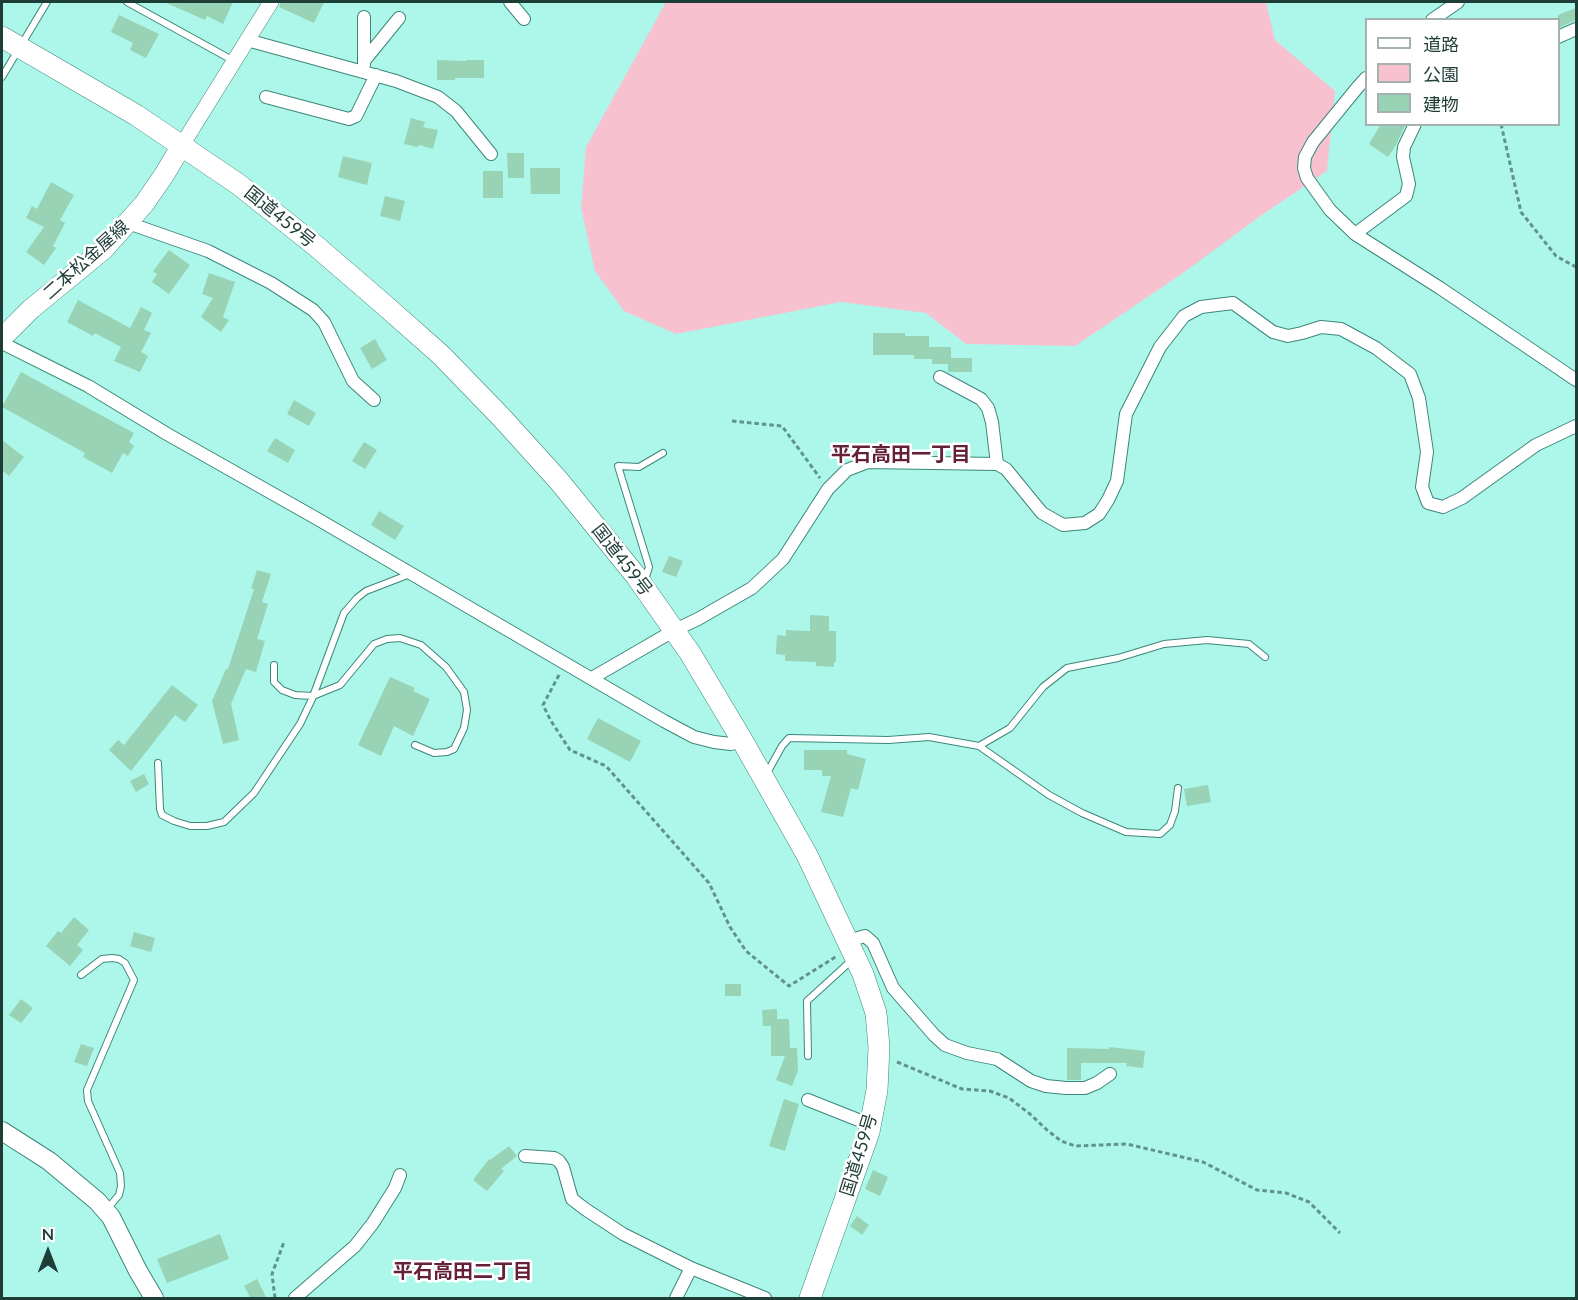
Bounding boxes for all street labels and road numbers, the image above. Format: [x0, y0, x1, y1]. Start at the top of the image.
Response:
street label: 国道459号 [240, 182, 320, 252]
street label: 二本松金屋線 [39, 216, 133, 304]
street label: 国道459号 [587, 520, 657, 600]
street label: 国道459号 [836, 1111, 882, 1199]

